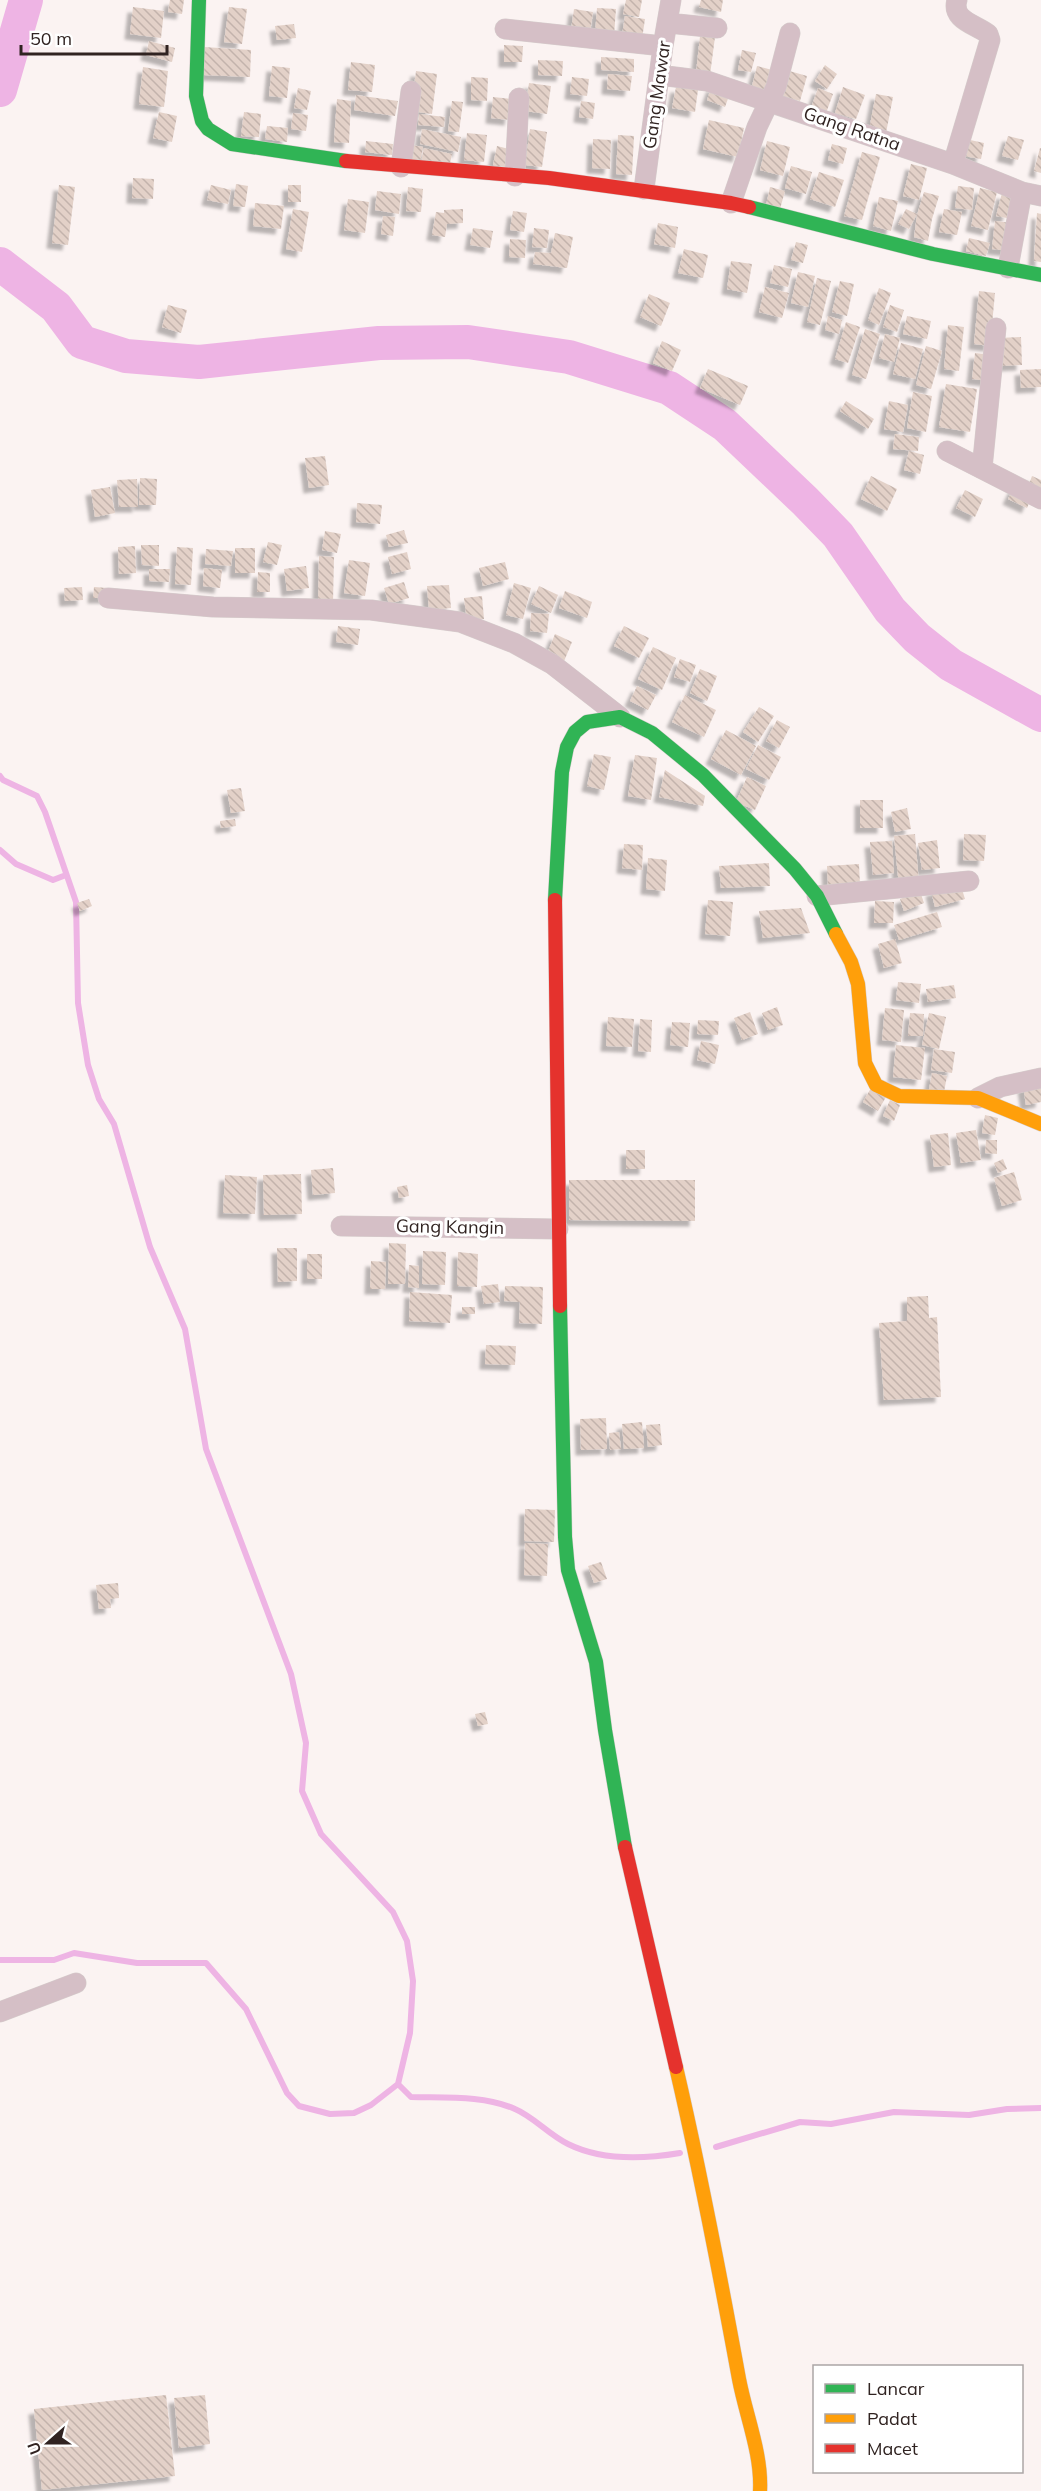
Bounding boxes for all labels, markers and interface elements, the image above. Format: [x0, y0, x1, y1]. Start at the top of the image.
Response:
scale bar [21, 18, 166, 56]
text: 50 m [30, 27, 72, 50]
street label: Gang Mawar [638, 39, 676, 151]
street label: Gang Ratna [801, 101, 904, 156]
street label: Gang Kangin [396, 1214, 504, 1239]
legend [813, 2365, 1023, 2473]
text: Lancar [867, 2377, 925, 2400]
text: Padat [867, 2407, 917, 2430]
north arrow [18, 2413, 78, 2473]
text: Macet [867, 2437, 918, 2460]
text: U [23, 2439, 45, 2457]

